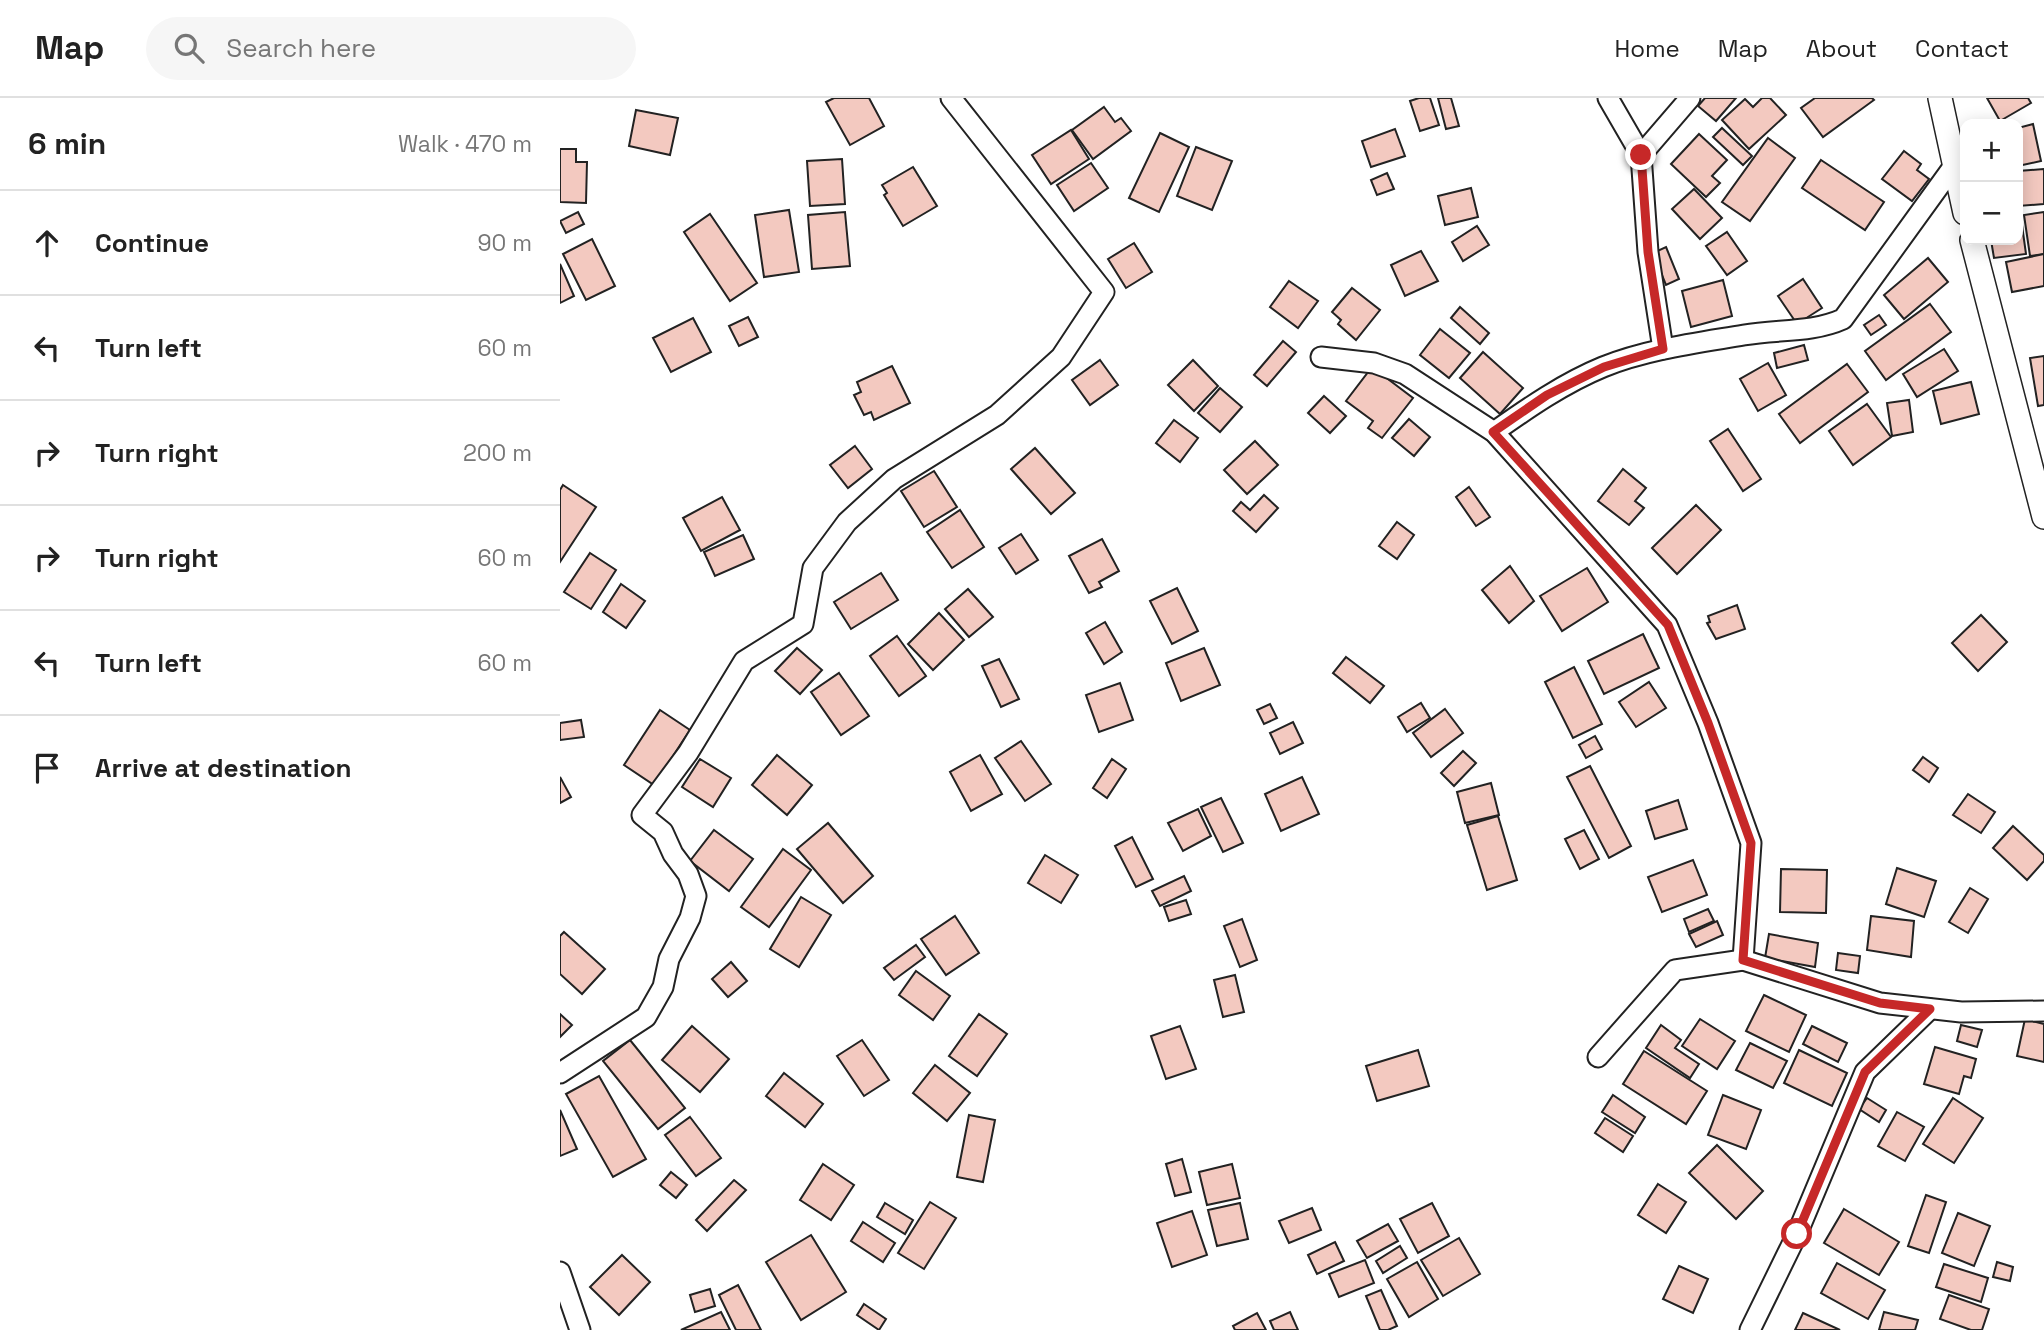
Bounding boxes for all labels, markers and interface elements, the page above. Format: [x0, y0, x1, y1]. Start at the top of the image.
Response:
search box [146, 17, 636, 80]
text: Map [35, 27, 104, 69]
icon: search [170, 29, 208, 67]
text: Search here [226, 31, 376, 65]
text: Home [1614, 33, 1680, 64]
text: Map [1718, 33, 1768, 64]
text: About [1806, 33, 1877, 64]
text: Contact [1915, 33, 2009, 64]
map controls [1960, 119, 2023, 245]
button: + [1960, 119, 2023, 182]
text: 6 min [28, 124, 106, 163]
text: Walk · 470 m [398, 129, 532, 159]
route end [1625, 139, 1656, 170]
button: − [1960, 182, 2023, 245]
icon: ahead [28, 224, 66, 262]
text: Continue [95, 226, 209, 260]
text: 90 m [477, 228, 532, 258]
icon: left [28, 329, 66, 367]
text: Turn left [95, 331, 202, 365]
text: 60 m [477, 333, 532, 363]
icon: right [28, 434, 66, 472]
text: Turn right [95, 436, 219, 470]
text: 200 m [463, 438, 532, 468]
icon: right [28, 539, 66, 577]
text: Turn right [95, 541, 219, 575]
text: 60 m [477, 543, 532, 573]
icon: left [28, 644, 66, 682]
text: Turn left [95, 646, 202, 680]
text: 60 m [477, 648, 532, 678]
icon: arrive [28, 749, 66, 787]
text: Arrive at destination [95, 751, 352, 785]
route start [1781, 1218, 1812, 1249]

